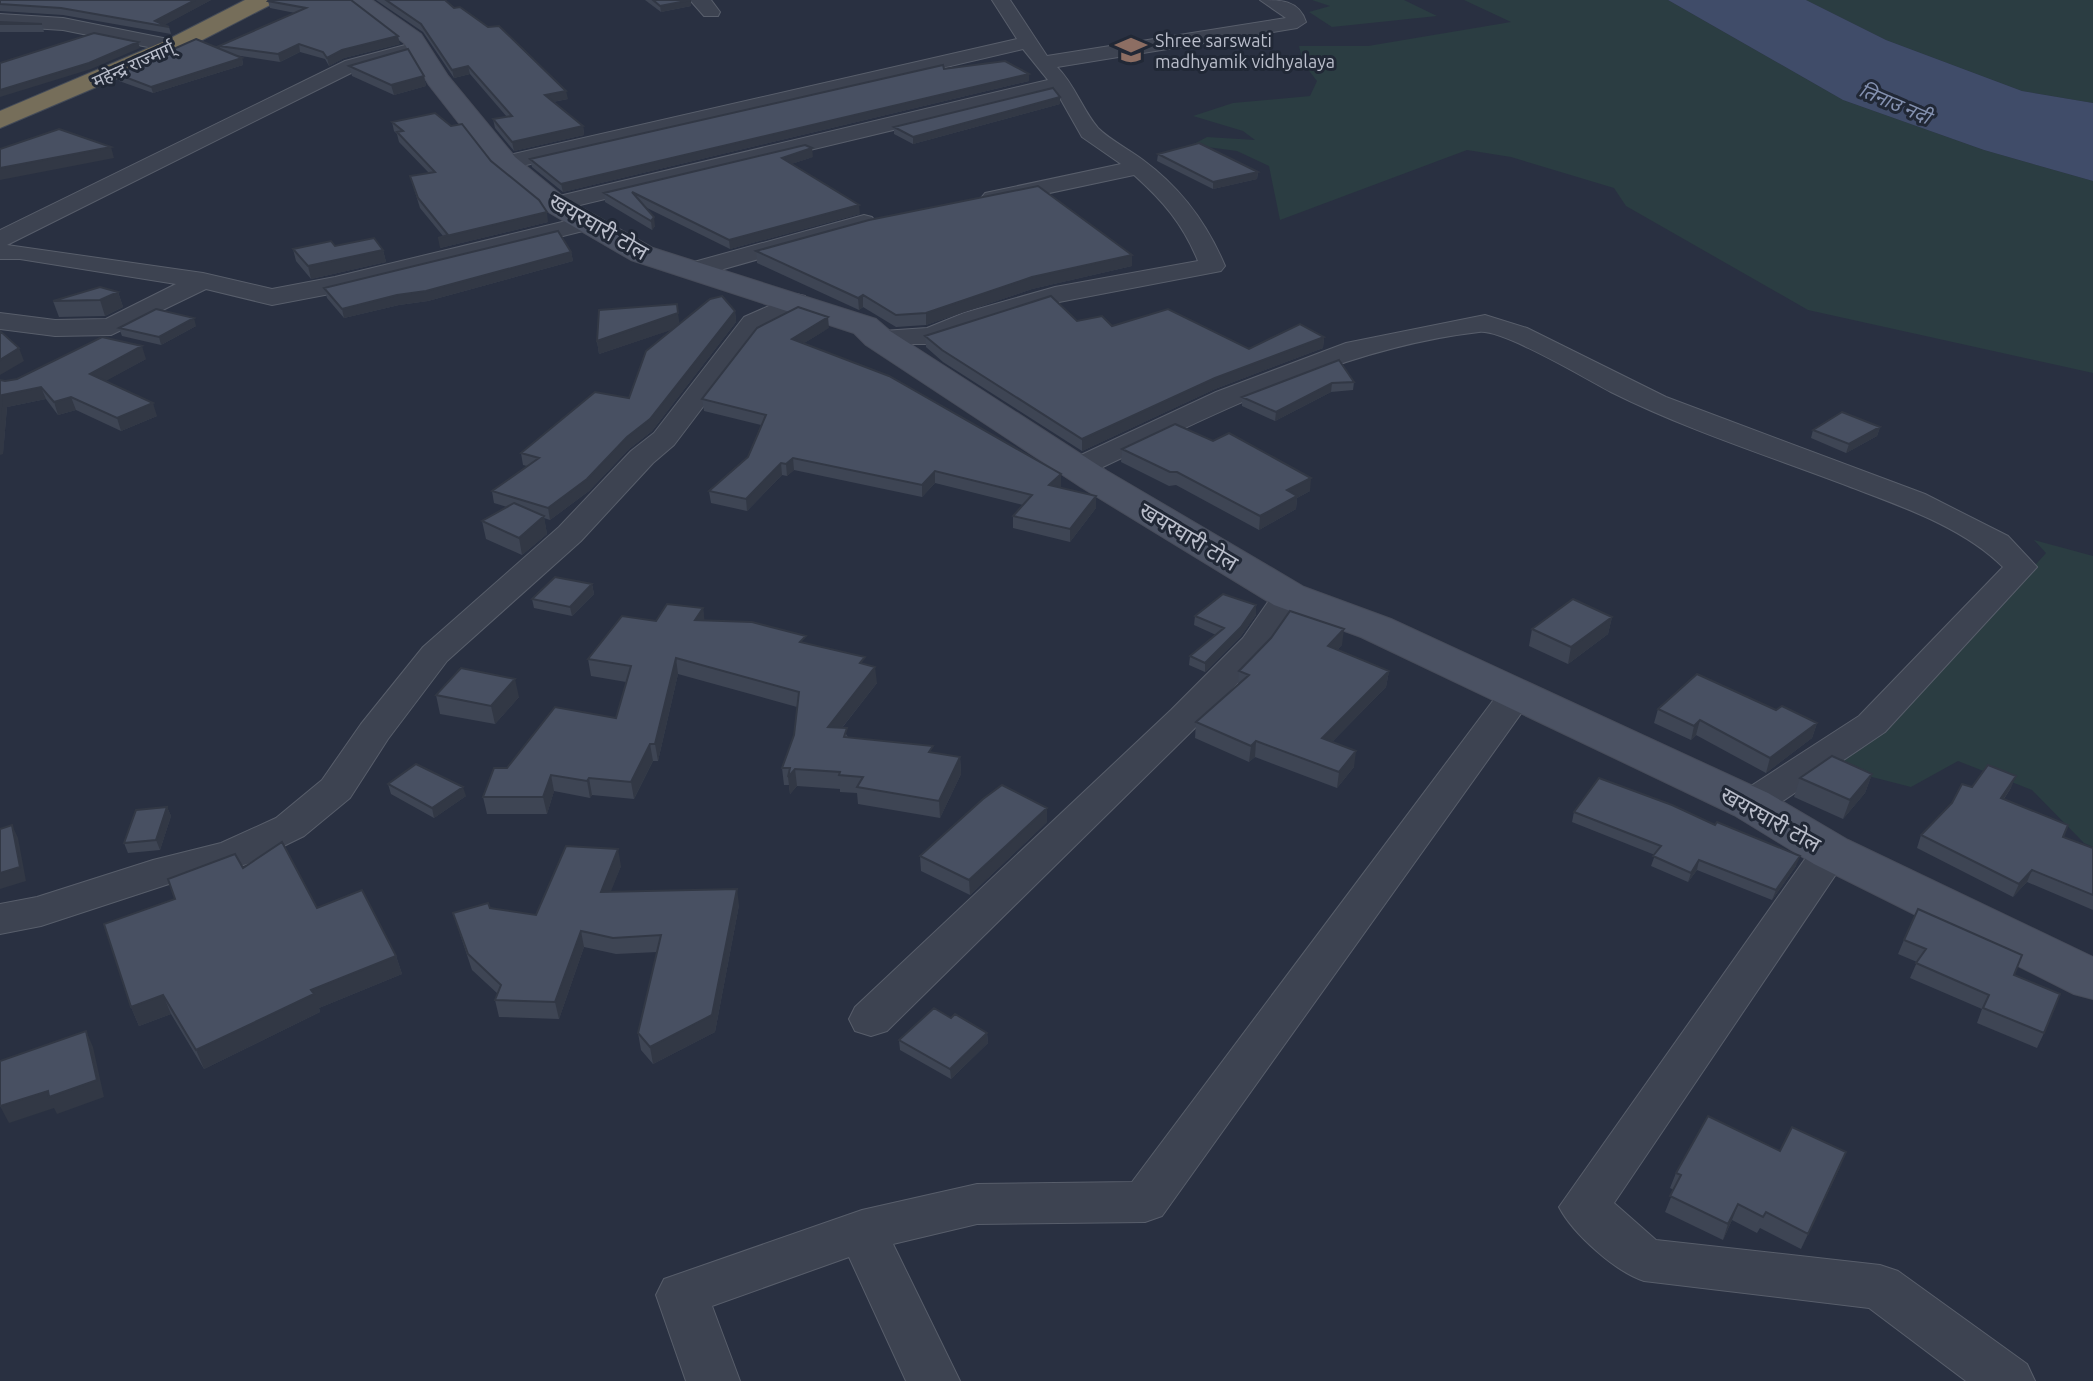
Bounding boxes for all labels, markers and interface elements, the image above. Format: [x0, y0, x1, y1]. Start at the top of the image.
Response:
place label: Shree sarswati madhyamik vidhyalaya [1155, 30, 1335, 71]
school or university icon: Shree sarswati madhyamik vidhyalaya [1114, 33, 1148, 67]
street label: महेन्द्र राज्मार्ग् [89, 36, 181, 93]
water label: तिनाउ नदी [1856, 78, 1938, 130]
street label: खयरघारी टोल [545, 188, 654, 265]
street label: खयरघारी टोल [1135, 497, 1243, 576]
street label: खयरघारी टोल [1717, 781, 1826, 857]

